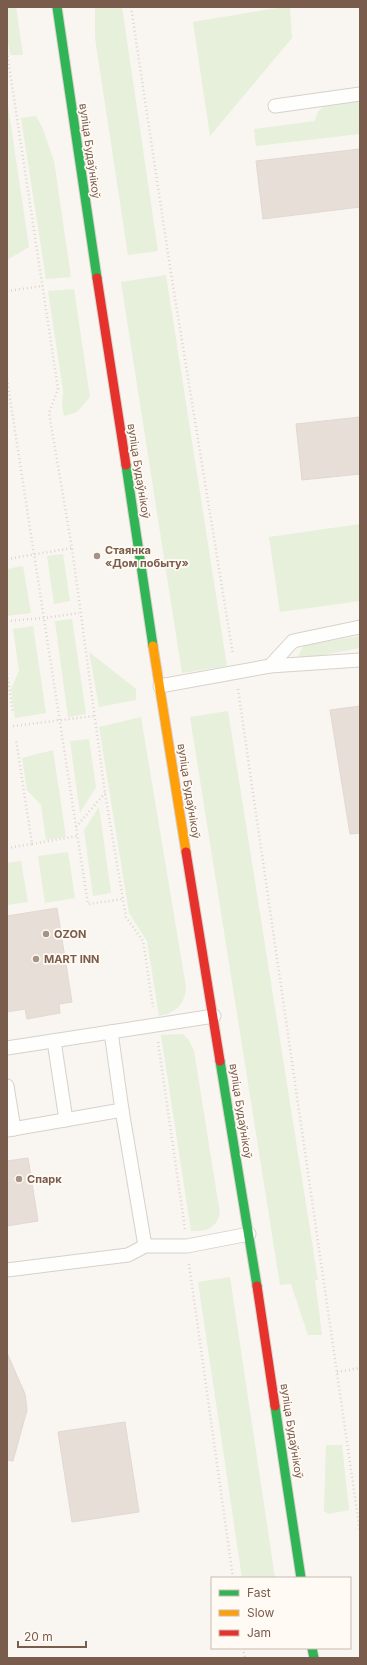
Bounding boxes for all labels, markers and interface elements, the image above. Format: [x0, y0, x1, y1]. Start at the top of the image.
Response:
street label: вуліца Будаўнікоў [76, 102, 104, 200]
street label: вуліца Будаўнікоў [125, 422, 153, 520]
place label: Стаянка «Дом побыту» [105, 543, 189, 570]
marker: Стаянка «Дом побыту» [92, 551, 102, 561]
street label: вуліца Будаўнікоў [175, 742, 203, 840]
place label: OZON [54, 927, 86, 941]
marker: OZON [41, 929, 51, 939]
place label: MART INN [44, 952, 100, 966]
marker: MART INN [31, 954, 41, 964]
street label: вуліца Будаўнікоў [227, 1062, 255, 1160]
place label: Спарк [27, 1172, 62, 1186]
marker: Спарк [14, 1174, 24, 1184]
street label: вуліца Будаўнікоў [278, 1382, 306, 1480]
legend [211, 1577, 351, 1649]
text: Fast [247, 1585, 271, 1600]
text: Slow [247, 1605, 275, 1620]
scale bar [18, 1623, 86, 1649]
text: Jam [247, 1625, 271, 1640]
text: 20 m [24, 1629, 53, 1644]

